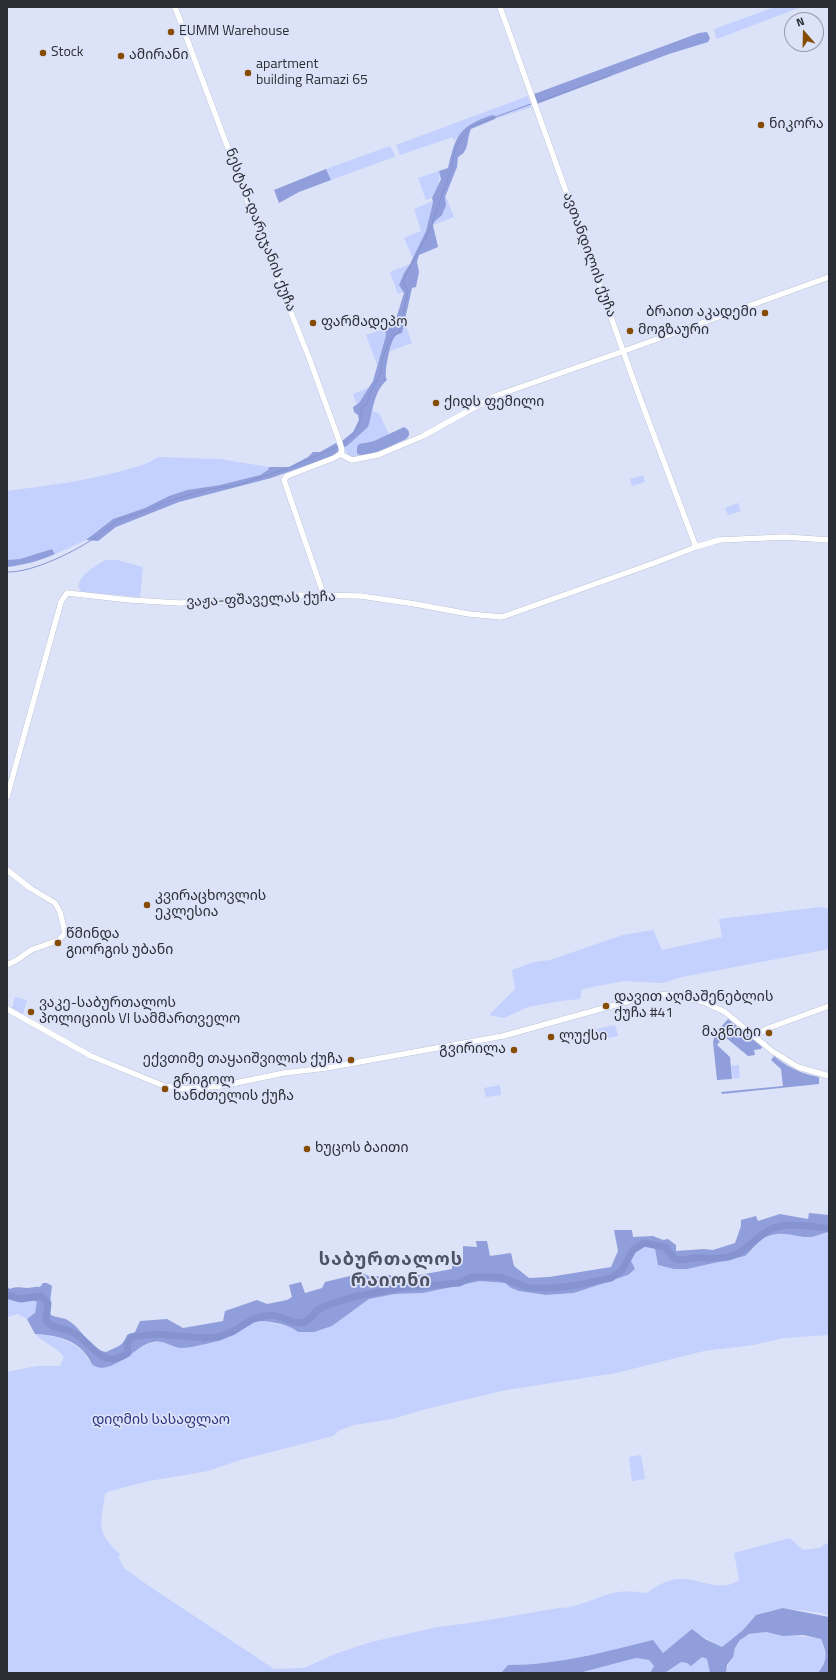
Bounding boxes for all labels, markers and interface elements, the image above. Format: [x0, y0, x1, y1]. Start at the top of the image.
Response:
north arrow [784, 12, 824, 52]
text: N [794, 13, 807, 30]
place label: EUMM Warehouse [179, 24, 289, 40]
marker: EUMM Warehouse [166, 27, 176, 37]
place label: Stock [51, 45, 84, 61]
marker: Stock [38, 48, 48, 58]
place label: ამირანი [129, 48, 189, 64]
marker: ამირანი [116, 51, 126, 61]
place label: apartment building Ramazi 65 [256, 57, 368, 90]
marker: apartment building Ramazi 65 [243, 68, 253, 78]
place label: ნიკორა [769, 117, 824, 133]
marker: ნიკორა [756, 120, 766, 130]
street label: ნესტან-დარეჯანის ქუჩა [221, 146, 299, 314]
street label: ავთანდილის ქუჩა [559, 190, 619, 320]
place label: ბრაით აკადემი [646, 305, 757, 321]
marker: ბრაით აკადემი [760, 308, 770, 318]
place label: ფარმადეპო [321, 315, 407, 331]
marker: ფარმადეპო [308, 318, 318, 328]
place label: მოგზაური [638, 323, 709, 339]
marker: მოგზაური [625, 326, 635, 336]
place label: ქიდს ფემილი [444, 395, 544, 411]
marker: ქიდს ფემილი [431, 398, 441, 408]
street label: ვაჟა-ფშაველას ქუჩა [186, 589, 336, 611]
place label: კვირაცხოვლის ეკლესია [155, 889, 266, 922]
marker: კვირაცხოვლის ეკლესია [142, 900, 152, 910]
place label: წმინდა გიორგის უბანი [66, 927, 173, 960]
marker: წმინდა გიორგის უბანი [53, 938, 63, 948]
place label: დავით აღმაშენებლის ქუჩა #41 [614, 990, 773, 1022]
place label: ვაკე-საბურთალოს პოლიციის VI სამმართველო [39, 996, 240, 1028]
marker: დავით აღმაშენებლის ქუჩა #41 [601, 1001, 611, 1011]
marker: ვაკე-საბურთალოს პოლიციის VI სამმართველო [26, 1007, 36, 1017]
place label: მაგნიტი [702, 1025, 761, 1041]
marker: მაგნიტი [764, 1028, 774, 1038]
place label: ლუქსი [559, 1029, 607, 1045]
marker: ლუქსი [546, 1032, 556, 1042]
place label: გვირილა [439, 1042, 506, 1058]
marker: გვირილა [509, 1045, 519, 1055]
place label: ექვთიმე თაყაიშვილის ქუჩა [143, 1052, 343, 1068]
marker: ექვთიმე თაყაიშვილის ქუჩა [346, 1055, 356, 1065]
place label: გრიგოლ ხანძთელის ქუჩა [173, 1073, 294, 1106]
marker: გრიგოლ ხანძთელის ქუჩა [160, 1084, 170, 1094]
place label: ხუცოს ბაითი [315, 1141, 408, 1157]
marker: ხუცოს ბაითი [302, 1144, 312, 1154]
district label: საბურთალოს რაიონი [319, 1250, 463, 1292]
park label: დიღმის სასაფლაო [92, 1413, 230, 1429]

